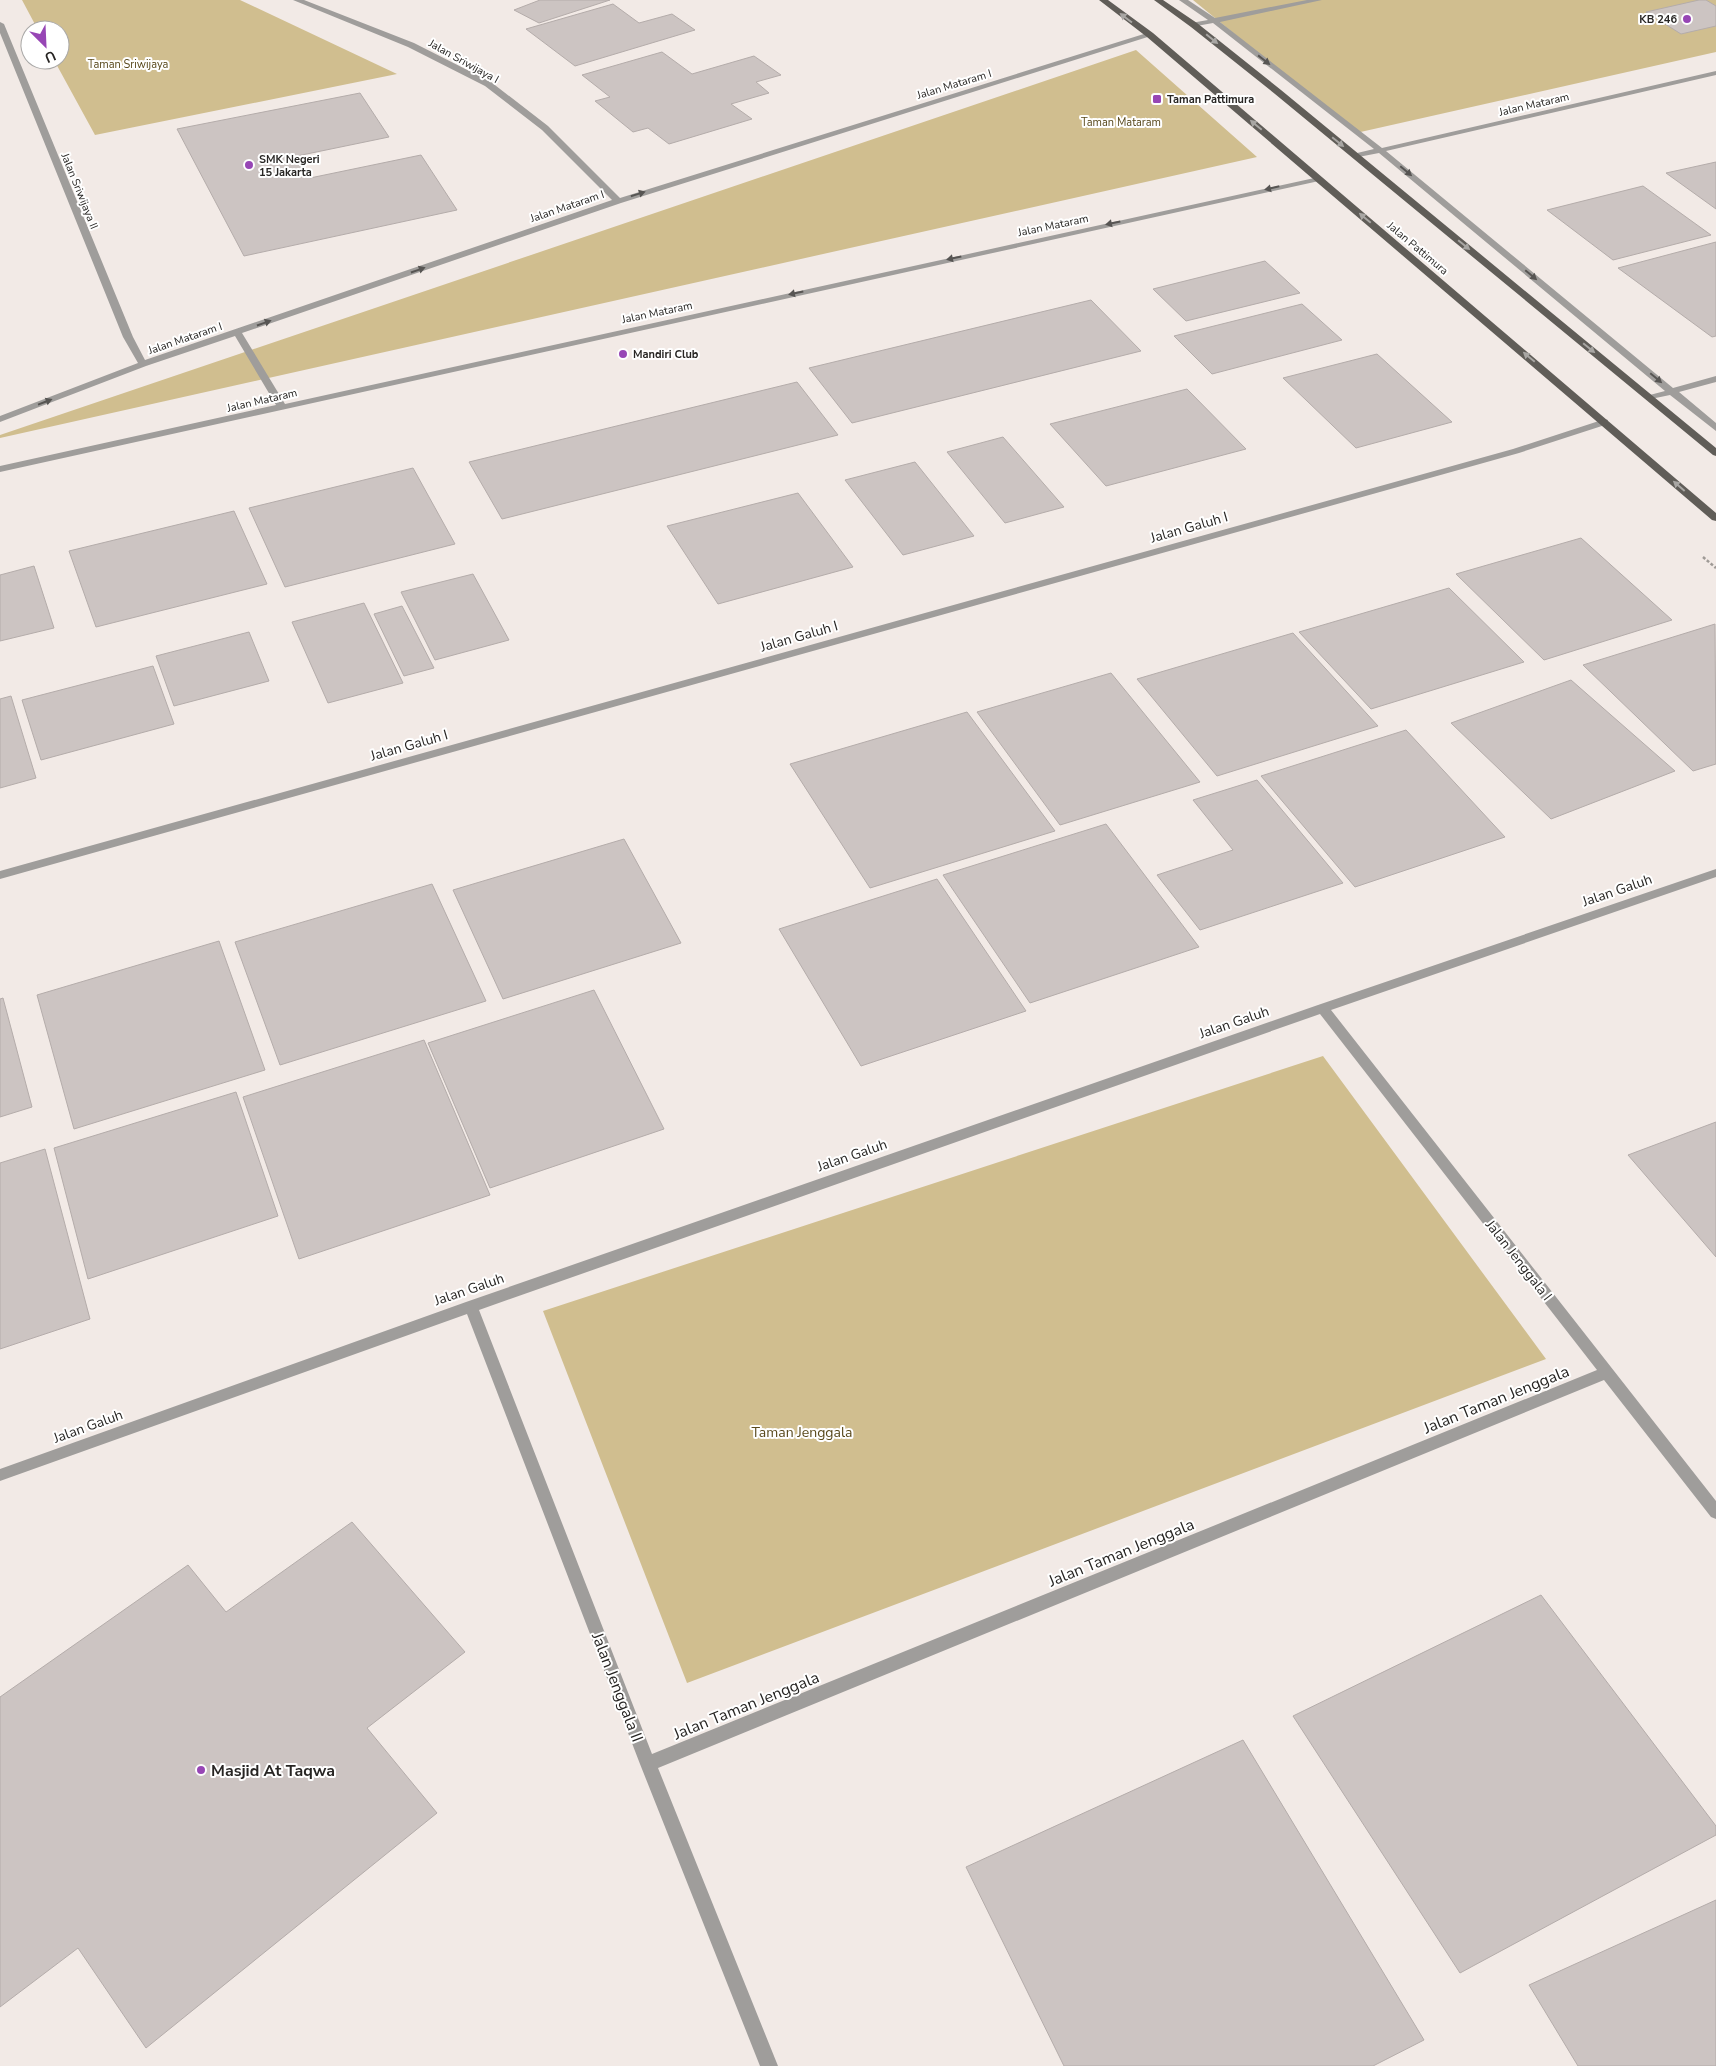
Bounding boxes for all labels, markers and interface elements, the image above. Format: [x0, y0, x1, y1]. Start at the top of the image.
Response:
one-way arrow [1120, 12, 1133, 23]
place label: KB 246 [1639, 12, 1677, 27]
marker: KB 246 [1681, 13, 1693, 25]
north arrow [20, 20, 70, 70]
one-way arrow [1205, 34, 1218, 45]
street label: Jalan Sriwijaya I [425, 35, 502, 87]
text: U [41, 46, 59, 67]
one-way arrow [1258, 54, 1271, 65]
park label: Taman Sriwijaya [88, 57, 169, 72]
street label: Jalan Mataram I [914, 66, 993, 103]
street label: Jalan Mataram [1497, 89, 1571, 120]
place label: Taman Pattimura [1167, 92, 1254, 107]
marker: Taman Pattimura [1151, 93, 1163, 105]
park label: Taman Mataram [1081, 115, 1161, 130]
one-way arrow [1249, 119, 1262, 130]
one-way arrow [1331, 136, 1344, 147]
street label: Jalan Sriwijaya II [57, 150, 102, 231]
place label: SMK Negeri 15 Jakarta [259, 152, 320, 180]
marker: SMK Negeri 15 Jakarta [243, 159, 255, 171]
one-way arrow [1399, 166, 1412, 177]
one-way arrow [1264, 184, 1279, 192]
street label: Jalan Mataram I [527, 187, 606, 226]
one-way arrow [630, 190, 645, 198]
street label: Jalan Mataram [1016, 211, 1090, 240]
one-way arrow [1360, 212, 1372, 224]
street label: Jalan Pattimura [1383, 218, 1452, 278]
one-way arrow [1105, 219, 1120, 227]
one-way arrow [1457, 239, 1470, 250]
one-way arrow [947, 254, 962, 262]
one-way arrow [410, 266, 425, 273]
one-way arrow [1524, 269, 1537, 280]
one-way arrow [788, 289, 803, 297]
street label: Jalan Mataram [620, 298, 694, 327]
street label: Jalan Mataram I [145, 319, 224, 358]
one-way arrow [257, 319, 272, 327]
one-way arrow [1582, 343, 1595, 354]
place label: Mandiri Club [633, 347, 699, 362]
marker: Mandiri Club [617, 348, 629, 360]
one-way arrow [1523, 352, 1536, 363]
one-way arrow [1649, 373, 1662, 384]
street label: Jalan Mataram [225, 385, 299, 416]
one-way arrow [38, 398, 53, 405]
one-way arrow [1673, 481, 1685, 492]
street label: Jalan Galuh I [1147, 507, 1230, 548]
street label: Jalan Galuh I [757, 616, 840, 657]
street label: Jalan Galuh I [367, 725, 450, 766]
street label: Jalan Galuh [1579, 870, 1655, 912]
street label: Jalan Galuh [1196, 1002, 1272, 1044]
street label: Jalan Galuh [814, 1135, 890, 1177]
street label: Jalan Jenggala I [1480, 1215, 1556, 1305]
street label: Jalan Galuh [431, 1269, 507, 1311]
street label: Jalan Taman Jenggala [1419, 1361, 1573, 1440]
street label: Jalan Galuh [50, 1405, 126, 1448]
park label: Taman Jenggala [751, 1423, 853, 1442]
street label: Jalan Taman Jenggala [1044, 1514, 1198, 1593]
street label: Jalan Jenggala II [586, 1629, 648, 1745]
street label: Jalan Taman Jenggala [669, 1667, 823, 1746]
place label: Masjid At Taqwa [211, 1760, 335, 1782]
marker: Masjid At Taqwa [195, 1764, 207, 1776]

